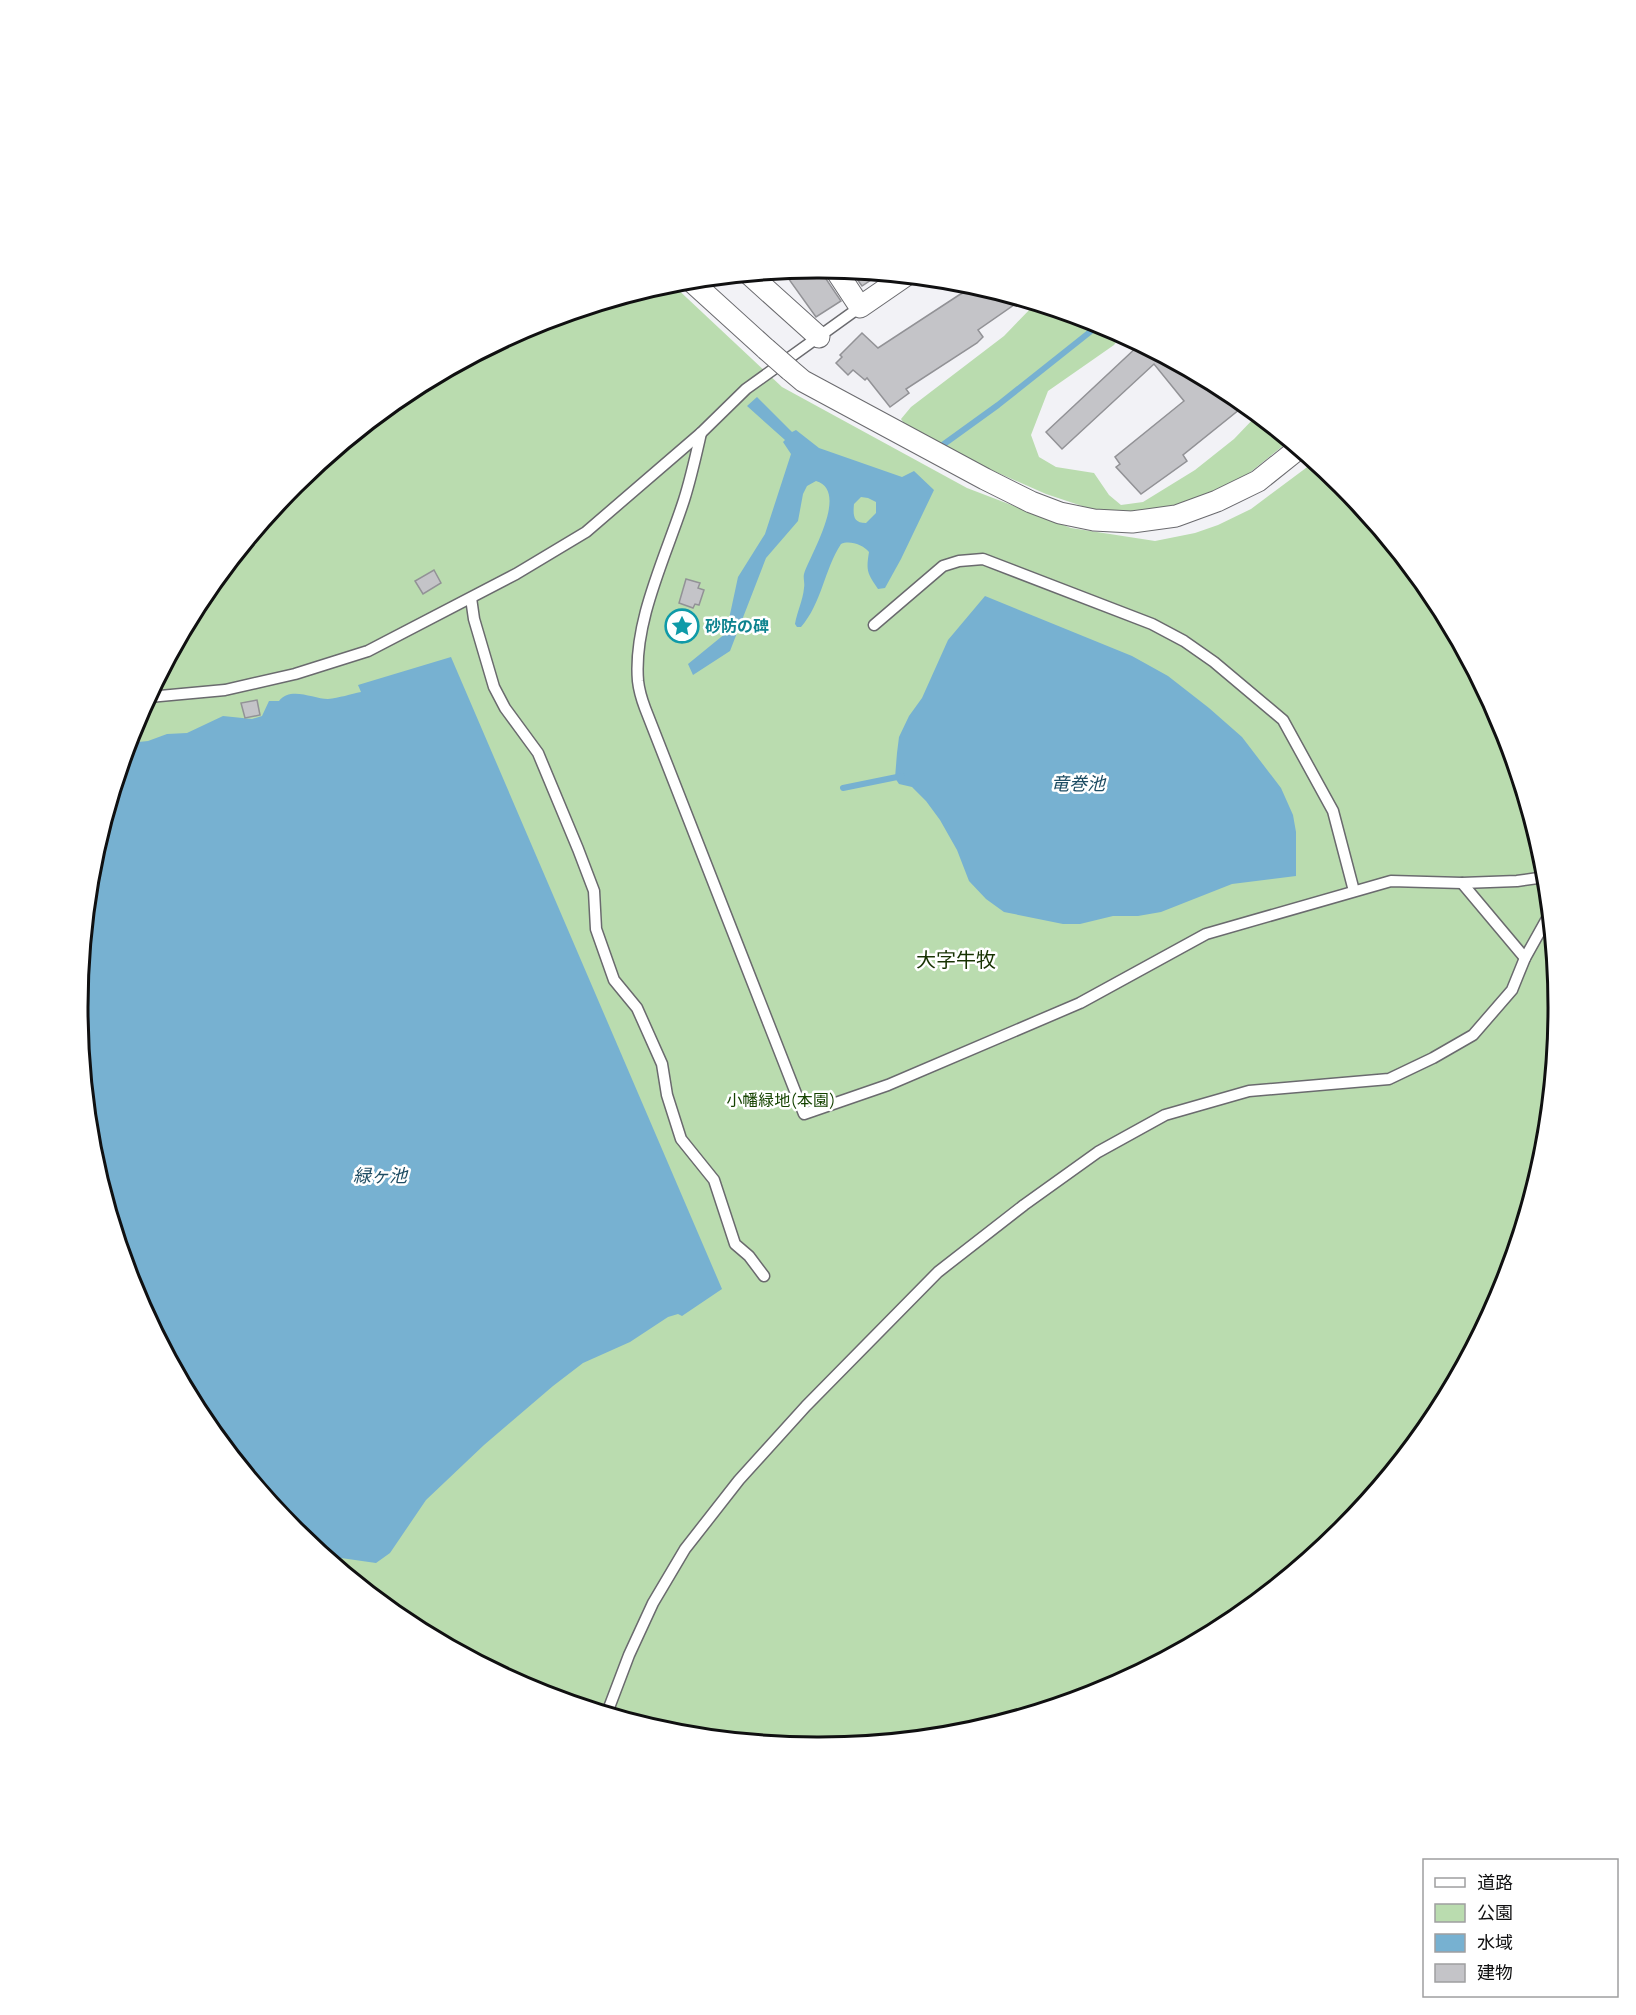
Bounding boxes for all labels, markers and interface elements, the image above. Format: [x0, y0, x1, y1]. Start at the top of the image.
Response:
place icon: 砂防の碑 [664, 608, 700, 644]
place label: 砂防の碑 [705, 615, 769, 637]
water label: 竜巻池 [1051, 771, 1107, 795]
district label: 大字牛牧 [916, 946, 996, 973]
park label: 小幡緑地(本園) [726, 1089, 836, 1111]
water label: 緑ヶ池 [353, 1163, 409, 1187]
legend [1423, 1859, 1618, 1997]
text: 道路 [1477, 1870, 1513, 1894]
text: 公園 [1477, 1900, 1513, 1924]
text: 水域 [1477, 1930, 1513, 1954]
text: 建物 [1477, 1960, 1513, 1984]

